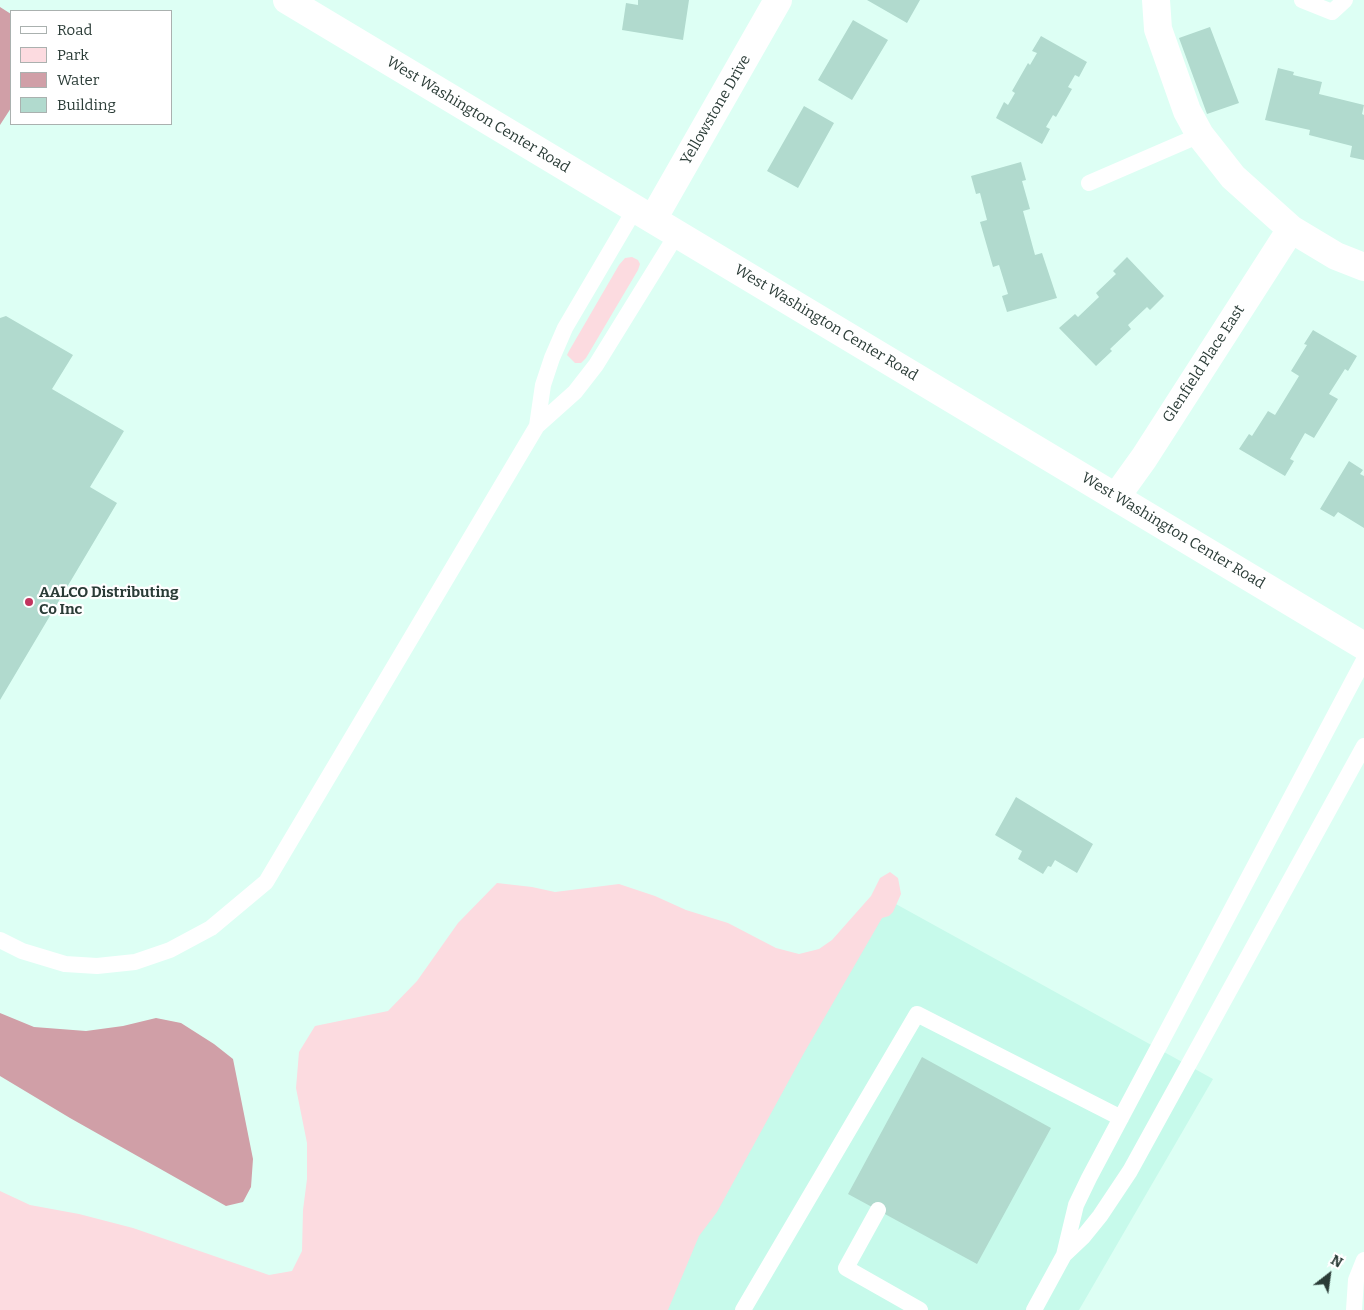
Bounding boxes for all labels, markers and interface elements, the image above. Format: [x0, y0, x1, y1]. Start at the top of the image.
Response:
legend [10, 10, 172, 125]
text: Road [57, 21, 92, 39]
text: Park [57, 46, 89, 64]
street label: Yellowstone Drive [677, 52, 755, 168]
street label: West Washington Center Road [383, 53, 573, 177]
text: Water [57, 71, 99, 89]
text: Building [57, 96, 116, 114]
street label: West Washington Center Road [731, 261, 921, 385]
street label: Glenfield Place East [1159, 302, 1249, 426]
street label: West Washington Center Road [1078, 469, 1268, 593]
place label: AALCO Distributing Co Inc [39, 584, 179, 619]
marker: AALCO Distributing Co Inc [23, 596, 35, 608]
north arrow [1304, 1250, 1354, 1300]
text: N [1328, 1252, 1346, 1272]

